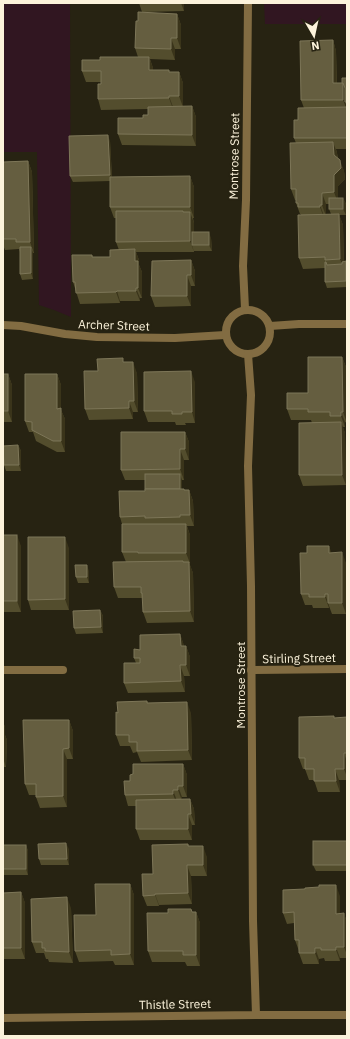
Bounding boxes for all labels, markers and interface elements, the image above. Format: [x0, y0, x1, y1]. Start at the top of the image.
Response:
north arrow [294, 16, 334, 56]
text: N [311, 38, 321, 53]
street label: Montrose Street [226, 113, 242, 199]
street label: Archer Street [78, 316, 150, 334]
street label: Montrose Street [233, 642, 248, 728]
street label: Stirling Street [262, 650, 336, 666]
street label: Thistle Street [139, 996, 211, 1012]

